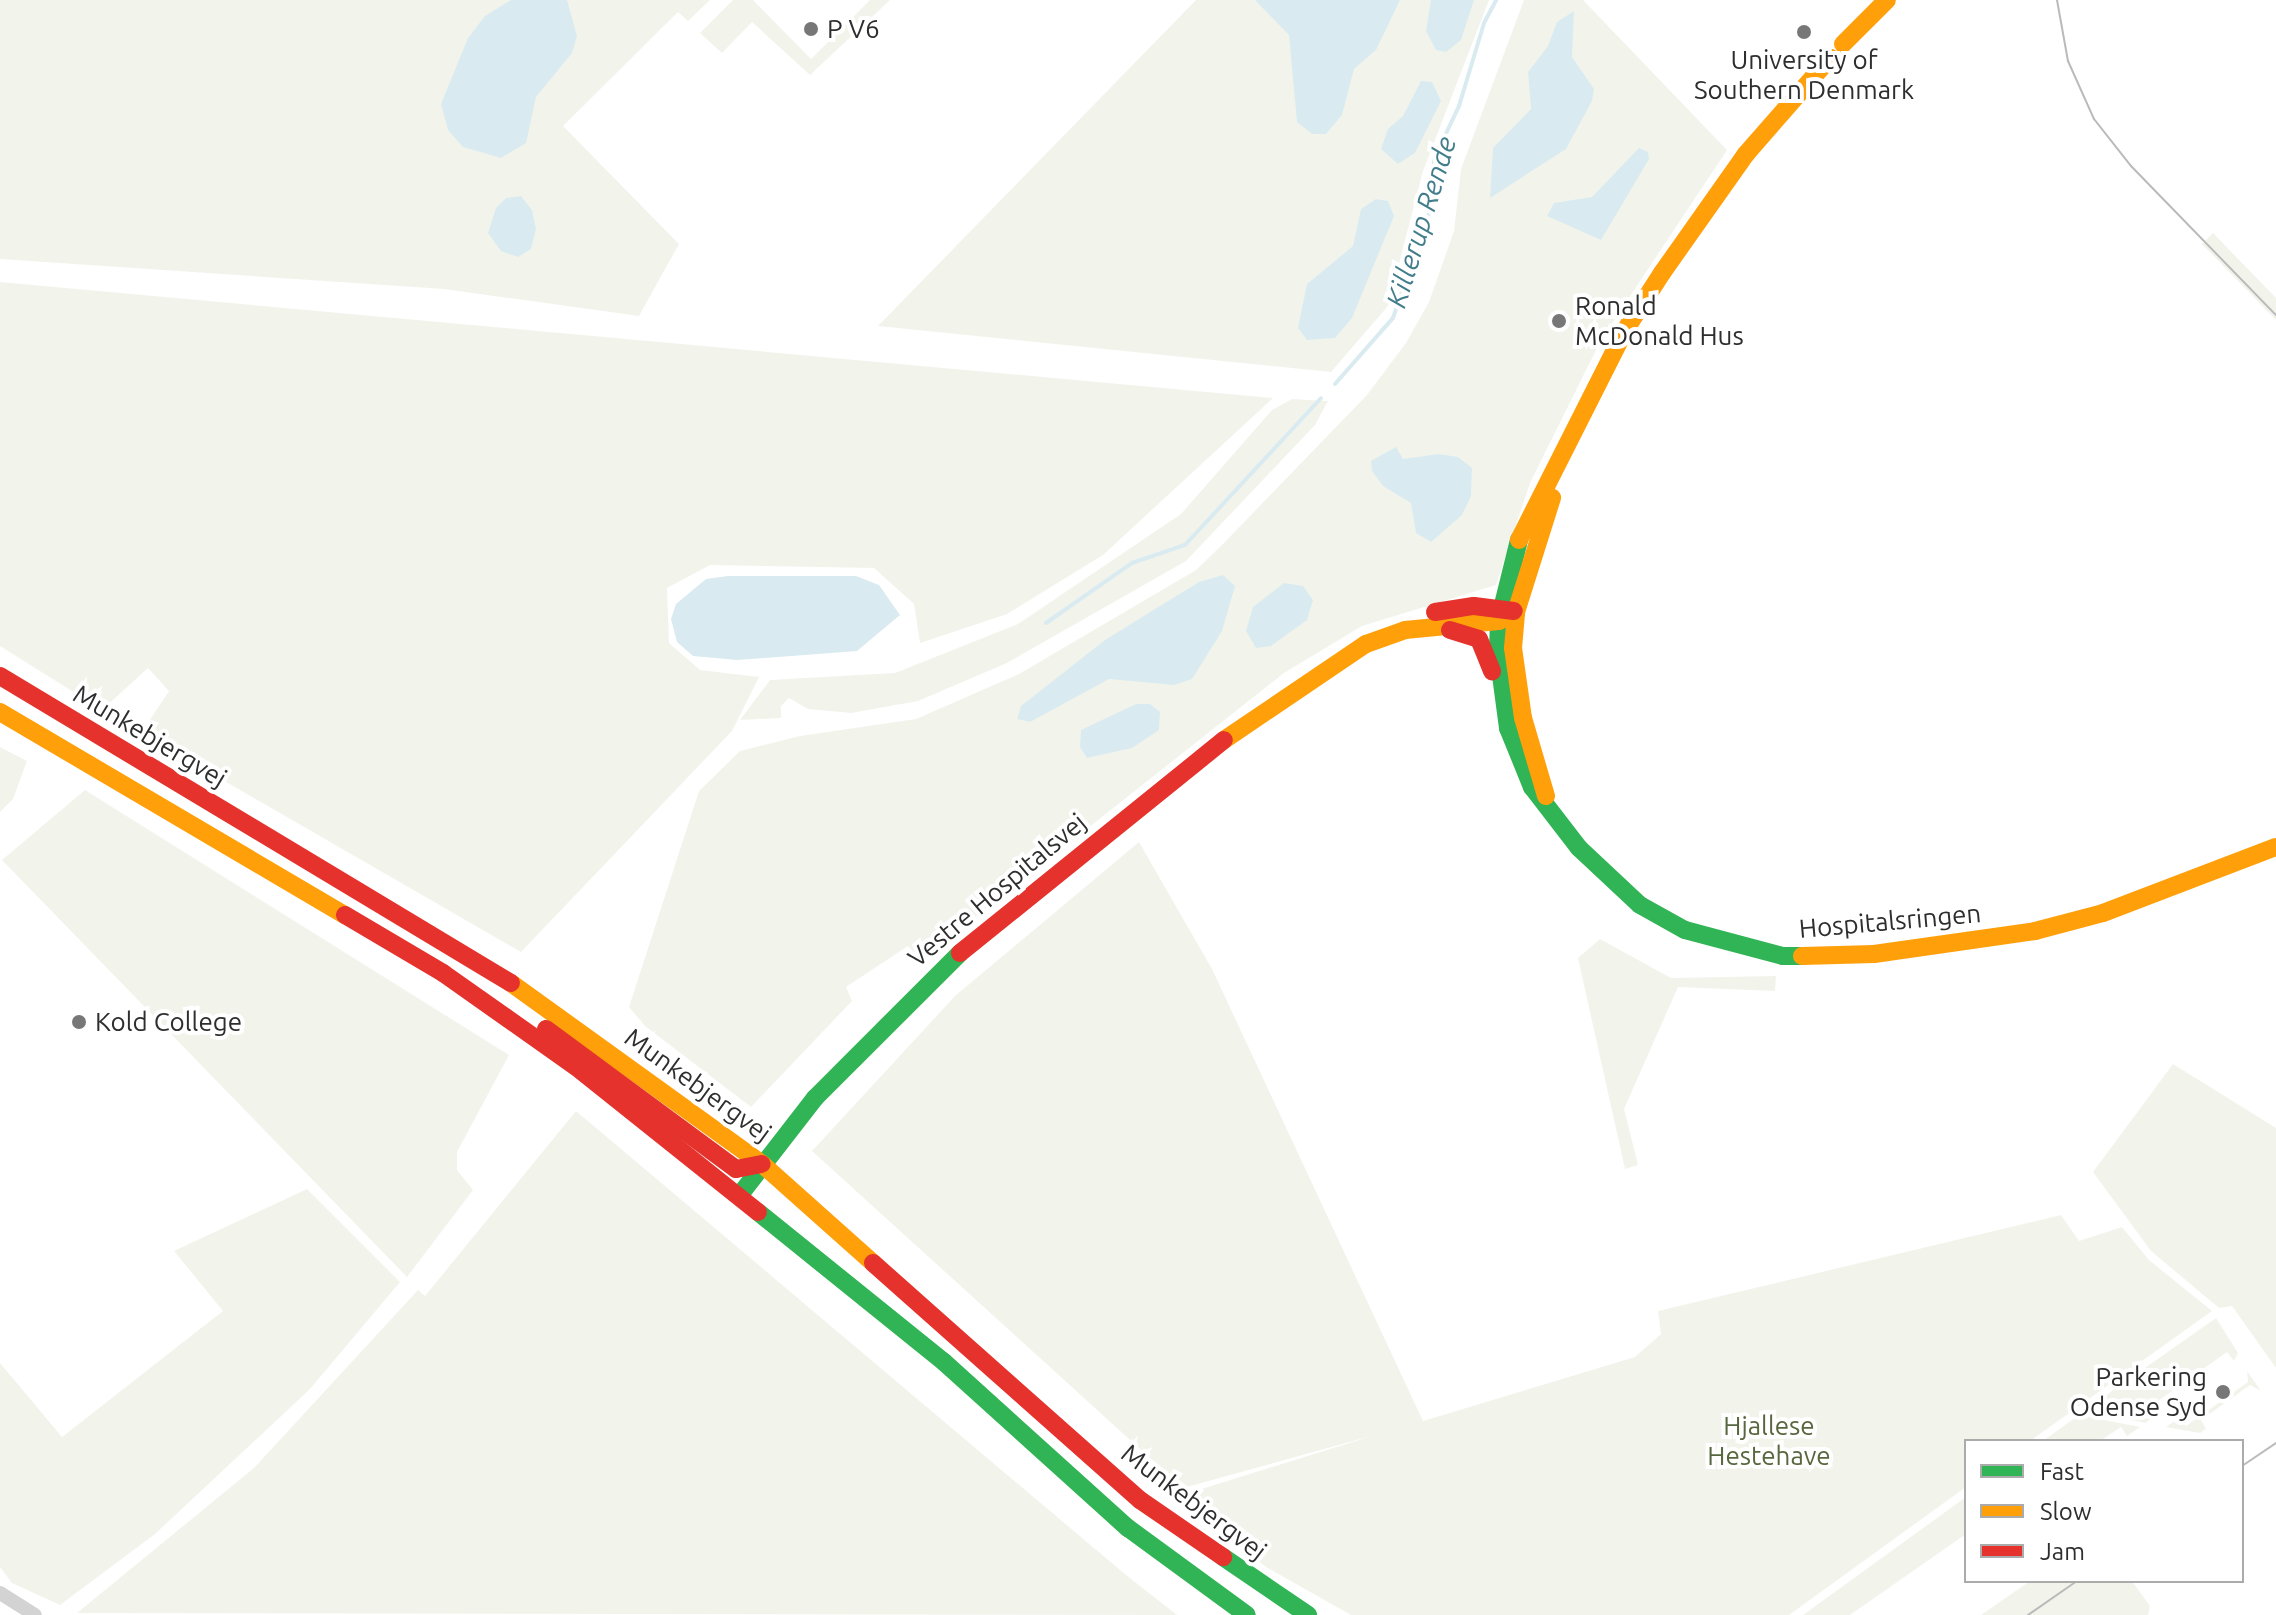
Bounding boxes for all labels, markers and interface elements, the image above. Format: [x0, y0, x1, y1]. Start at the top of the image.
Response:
place label: P V6 [827, 13, 880, 45]
marker: P V6 [802, 20, 820, 38]
marker: University of Southern Denmark [1795, 23, 1813, 41]
place label: University of Southern Denmark [1694, 44, 1914, 106]
water label: Killerup Rende [1379, 132, 1463, 312]
place label: Ronald McDonald Hus [1575, 290, 1744, 352]
marker: Ronald McDonald Hus [1550, 312, 1568, 330]
street label: Munkebjergvej [68, 678, 232, 794]
street label: Vestre Hospitalsvej [902, 806, 1092, 974]
street label: Hospitalsringen [1798, 897, 1982, 945]
place label: Kold College [95, 1006, 242, 1038]
marker: Kold College [70, 1013, 88, 1031]
street label: Munkebjergvej [619, 1021, 777, 1149]
place label: Parkering Odense Syd [2070, 1361, 2207, 1422]
marker: Parkering Odense Syd [2214, 1383, 2232, 1401]
park label: Hjallese Hestehave [1707, 1410, 1831, 1472]
street label: Munkebjergvej [1115, 1437, 1273, 1567]
legend [1964, 1439, 2244, 1583]
text: Fast [2040, 1458, 2084, 1485]
text: Slow [2040, 1498, 2092, 1525]
text: Jam [2040, 1538, 2085, 1565]

